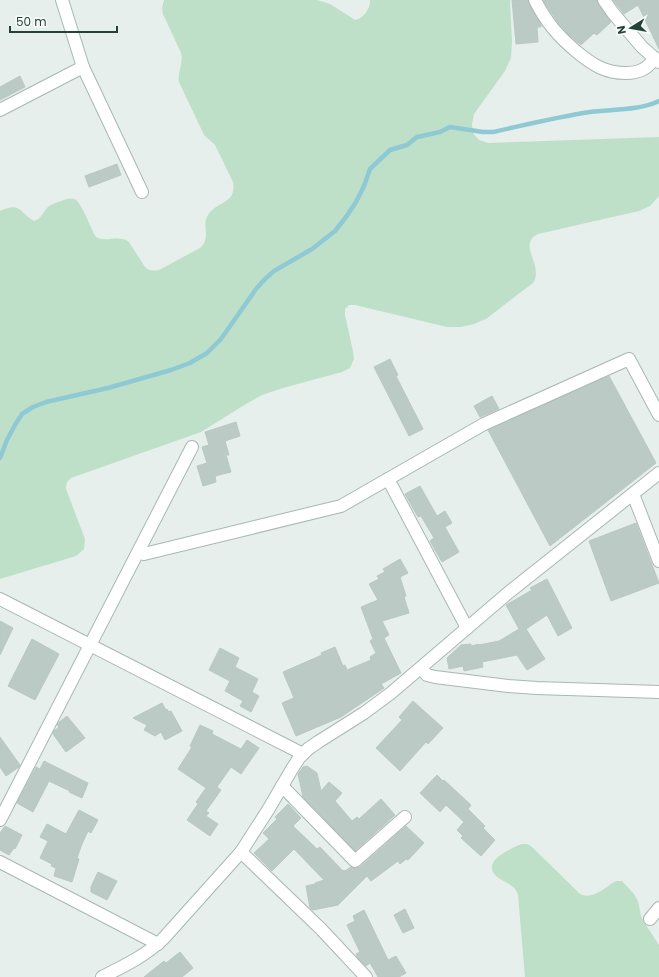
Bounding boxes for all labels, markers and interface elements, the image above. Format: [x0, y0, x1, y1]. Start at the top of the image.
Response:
scale bar [10, 8, 117, 34]
north arrow [611, 8, 651, 48]
text: 50 m [16, 13, 47, 30]
text: N [613, 24, 630, 35]

